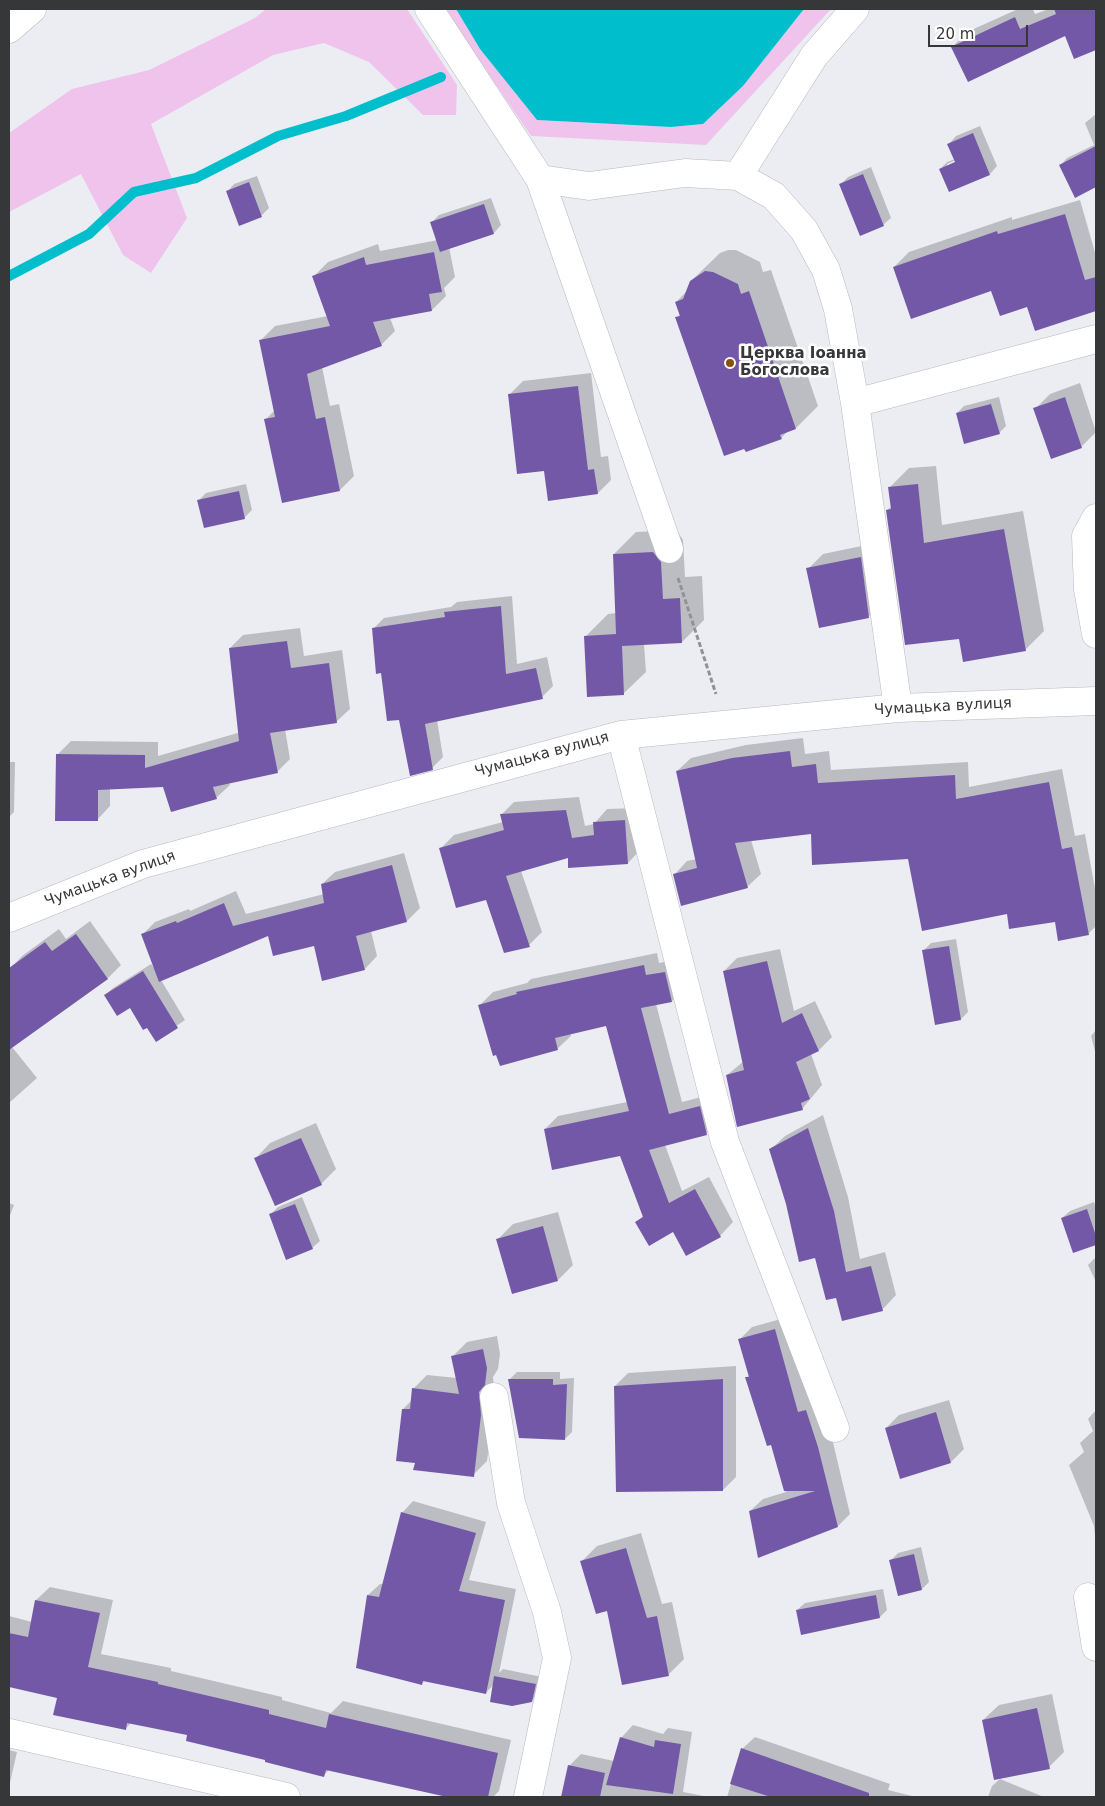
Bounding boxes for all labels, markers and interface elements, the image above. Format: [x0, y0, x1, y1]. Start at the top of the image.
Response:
scale bar [930, 15, 1030, 47]
text: 20 m [936, 25, 974, 43]
place label: Церква Іоанна Богослова [740, 345, 867, 380]
marker: Церква Іоанна Богослова [724, 357, 736, 369]
street label: Чумацька вулиця [874, 694, 1012, 720]
street label: Чумацька вулиця [473, 728, 611, 782]
street label: Чумацька вулиця [42, 847, 178, 911]

